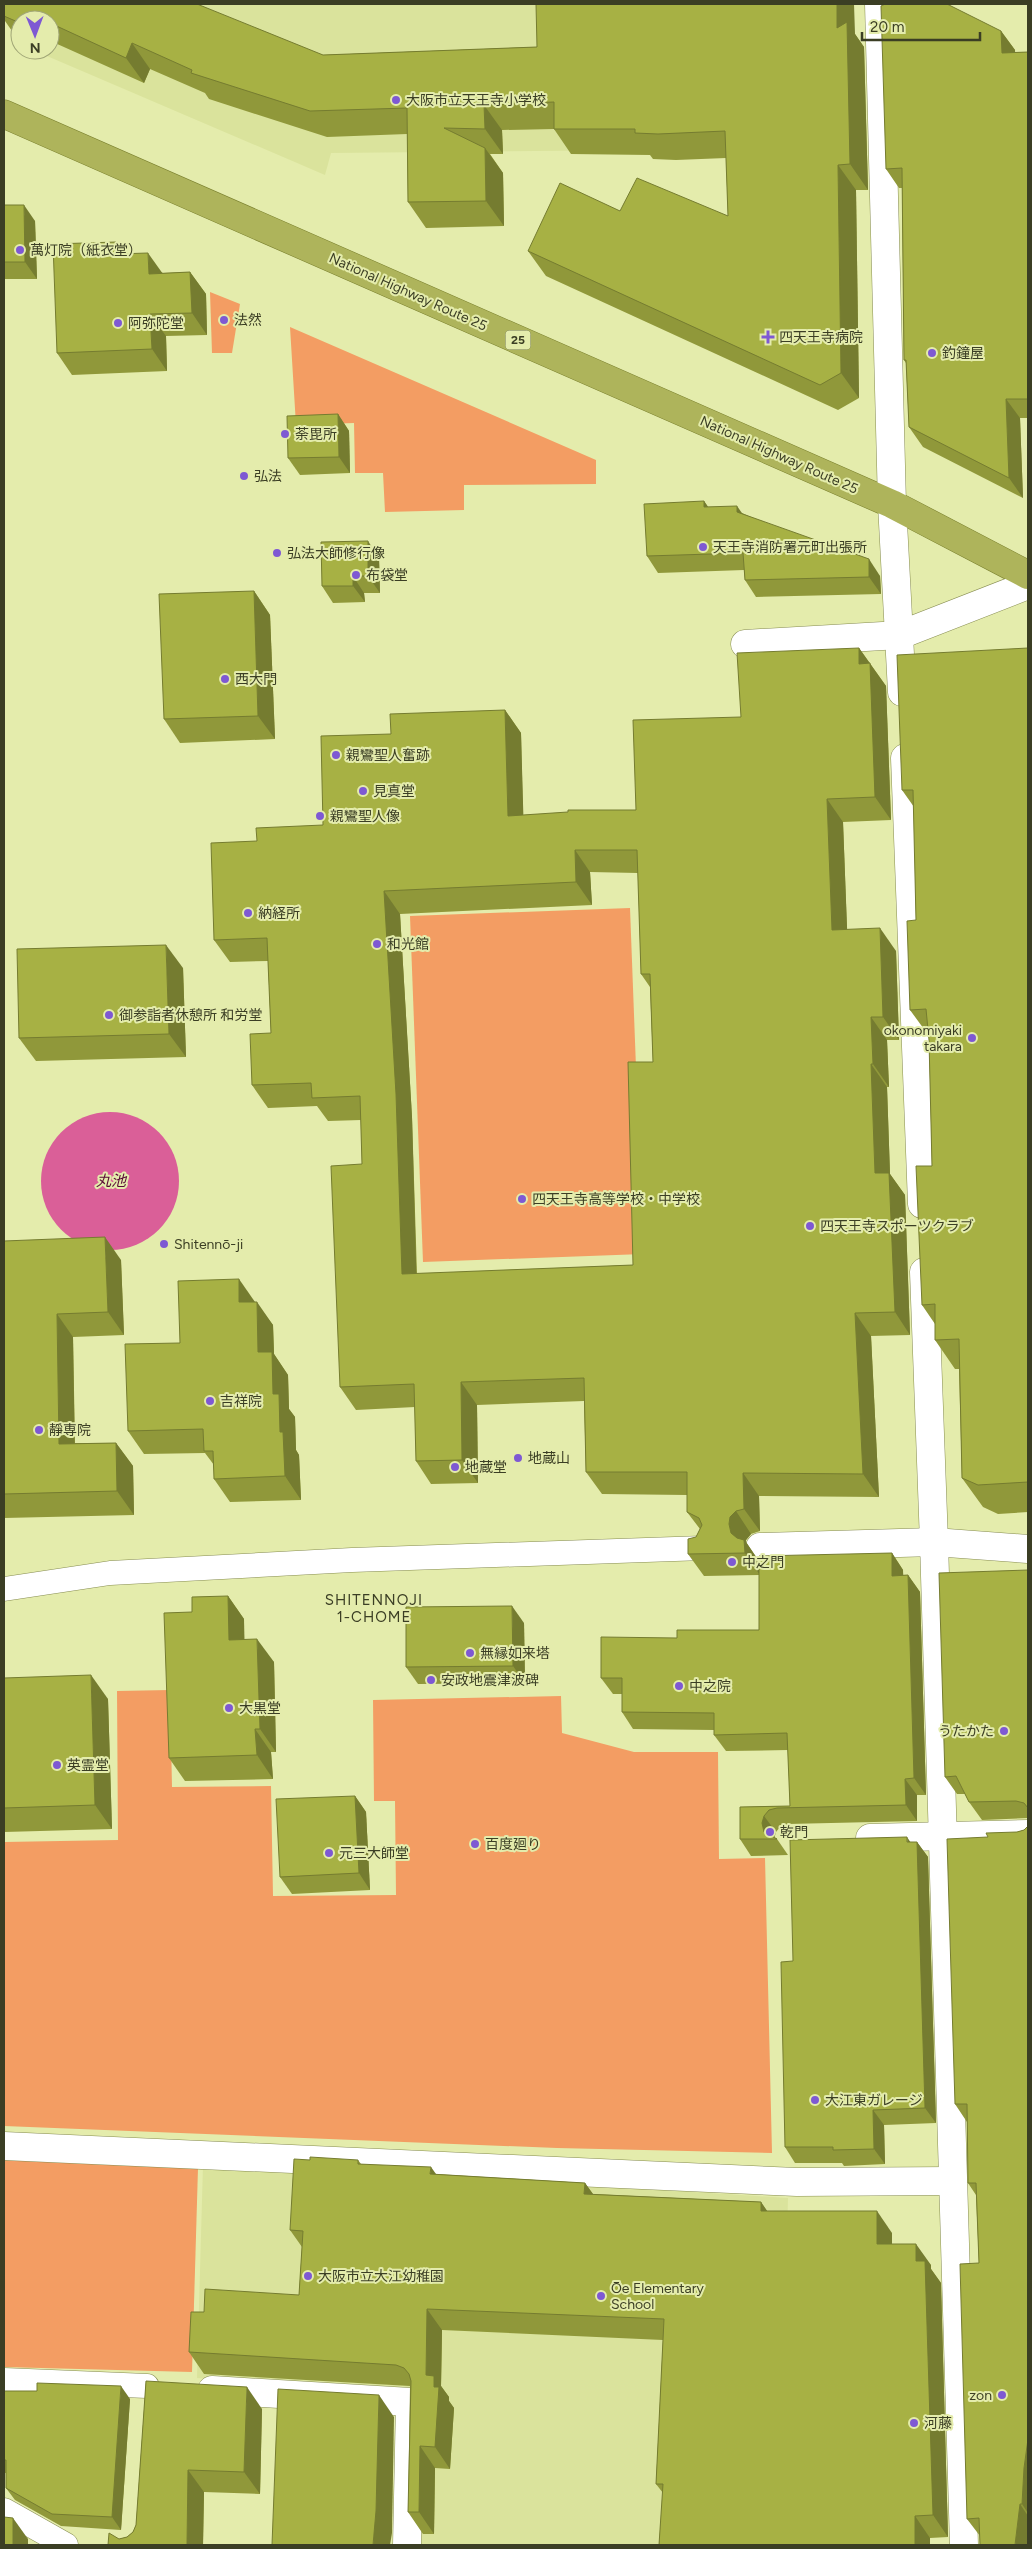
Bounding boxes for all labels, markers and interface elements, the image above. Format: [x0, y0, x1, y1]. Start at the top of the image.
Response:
north arrow [10, 10, 60, 60]
scale bar [862, 10, 980, 42]
text: 20 m [870, 18, 904, 36]
text: N [30, 39, 41, 56]
place label: 大阪市立天王寺小学校 [406, 92, 546, 109]
marker: 大阪市立天王寺小学校 [390, 94, 402, 106]
place label: 萬灯院（紙衣堂） [30, 242, 142, 259]
marker: 萬灯院（紙衣堂） [14, 244, 26, 256]
street label: National Highway Route 25 [326, 249, 490, 335]
place label: 法然 [234, 312, 262, 329]
marker: 法然 [218, 314, 230, 326]
place label: 阿弥陀堂 [128, 315, 184, 332]
marker: 阿弥陀堂 [112, 317, 124, 329]
place label: 四天王寺病院 [779, 329, 863, 346]
road number: 25 [506, 330, 530, 350]
marker: 四天王寺病院 [761, 330, 775, 344]
place label: 釣鐘屋 [942, 345, 984, 362]
marker: 釣鐘屋 [926, 347, 938, 359]
street label: National Highway Route 25 [697, 412, 861, 498]
place label: 荼毘所 [295, 426, 337, 443]
marker: 荼毘所 [279, 428, 291, 440]
place label: 弘法 [254, 468, 282, 485]
marker: 弘法 [238, 470, 250, 482]
place label: 天王寺消防署元町出張所 [713, 539, 867, 556]
marker: 天王寺消防署元町出張所 [697, 541, 709, 553]
place label: 弘法大師修行像 [287, 545, 385, 562]
marker: 弘法大師修行像 [271, 547, 283, 559]
place label: 布袋堂 [366, 567, 408, 584]
marker: 布袋堂 [350, 569, 362, 581]
place label: 西大門 [235, 671, 277, 688]
marker: 西大門 [219, 673, 231, 685]
place label: 親鸞聖人奮跡 [346, 747, 430, 764]
marker: 親鸞聖人奮跡 [330, 749, 342, 761]
place label: 見真堂 [373, 783, 415, 800]
marker: 見真堂 [357, 785, 369, 797]
place label: 親鸞聖人像 [330, 808, 400, 825]
marker: 親鸞聖人像 [314, 810, 326, 822]
place label: 納経所 [258, 905, 300, 922]
marker: 納経所 [242, 907, 254, 919]
place label: 和光館 [387, 936, 429, 953]
marker: 和光館 [371, 938, 383, 950]
place label: 御参詣者休憩所 和労堂 [119, 1007, 262, 1024]
marker: 御参詣者休憩所 和労堂 [103, 1009, 115, 1021]
place label: okonomiyaki takara [884, 1022, 962, 1055]
marker: okonomiyaki takara [966, 1032, 978, 1044]
water label: 丸池 [96, 1172, 128, 1190]
place label: 四天王寺高等学校・中学校 [532, 1191, 700, 1208]
marker: 四天王寺高等学校・中学校 [516, 1193, 528, 1205]
place label: 四天王寺スポーツクラブ [820, 1218, 974, 1235]
marker: 四天王寺スポーツクラブ [804, 1220, 816, 1232]
place label: Shitennō-ji [174, 1236, 243, 1253]
marker: Shitennō-ji [158, 1238, 170, 1250]
place label: 吉祥院 [220, 1393, 262, 1410]
marker: 吉祥院 [204, 1395, 216, 1407]
place label: 靜専院 [49, 1422, 91, 1439]
marker: 靜専院 [33, 1424, 45, 1436]
place label: 地蔵山 [528, 1450, 570, 1467]
marker: 地蔵山 [512, 1452, 524, 1464]
place label: 地蔵堂 [465, 1459, 507, 1476]
marker: 地蔵堂 [449, 1461, 461, 1473]
place label: 中之門 [742, 1554, 784, 1571]
marker: 中之門 [726, 1556, 738, 1568]
district label: SHITENNOJI 1-CHOME [325, 1591, 423, 1626]
place label: 無縁如来塔 [480, 1645, 550, 1662]
marker: 無縁如来塔 [464, 1647, 476, 1659]
place label: 安政地震津波碑 [441, 1672, 539, 1689]
marker: 安政地震津波碑 [425, 1674, 437, 1686]
place label: 中之院 [689, 1678, 731, 1695]
marker: 中之院 [673, 1680, 685, 1692]
place label: 大黒堂 [239, 1700, 281, 1717]
marker: 大黒堂 [223, 1702, 235, 1714]
place label: うたかた [938, 1723, 994, 1740]
marker: うたかた [998, 1725, 1010, 1737]
place label: 英霊堂 [67, 1757, 109, 1774]
marker: 英霊堂 [51, 1759, 63, 1771]
place label: 乾門 [780, 1824, 808, 1841]
marker: 乾門 [764, 1826, 776, 1838]
place label: 百度廻り [485, 1836, 541, 1853]
marker: 百度廻り [469, 1838, 481, 1850]
place label: 元三大師堂 [339, 1845, 409, 1862]
marker: 元三大師堂 [323, 1847, 335, 1859]
place label: 大江東ガレージ [825, 2092, 923, 2109]
marker: 大江東ガレージ [809, 2094, 821, 2106]
place label: 大阪市立大江幼稚園 [318, 2268, 444, 2285]
marker: 大阪市立大江幼稚園 [302, 2270, 314, 2282]
place label: Ōe Elementary School [611, 2280, 704, 2313]
marker: Ōe Elementary School [595, 2290, 607, 2302]
place label: zon [969, 2387, 992, 2404]
marker: zon [996, 2389, 1008, 2401]
place label: 河藤 [924, 2415, 952, 2432]
marker: 河藤 [908, 2417, 920, 2429]

